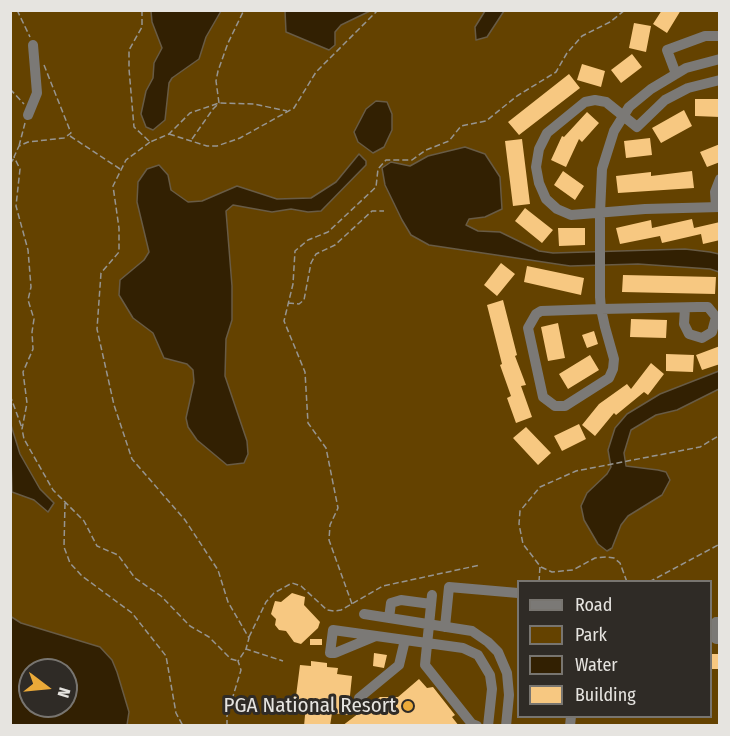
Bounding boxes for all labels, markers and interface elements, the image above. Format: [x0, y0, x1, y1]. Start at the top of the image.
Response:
legend [517, 580, 712, 718]
text: Road [575, 594, 612, 616]
text: Park [575, 624, 607, 646]
text: Water [575, 654, 618, 676]
north arrow [18, 658, 78, 718]
text: Building [575, 684, 636, 706]
text: N [53, 685, 74, 700]
place label: PGA National Resort [223, 693, 396, 719]
marker: PGA National Resort [401, 699, 415, 713]

